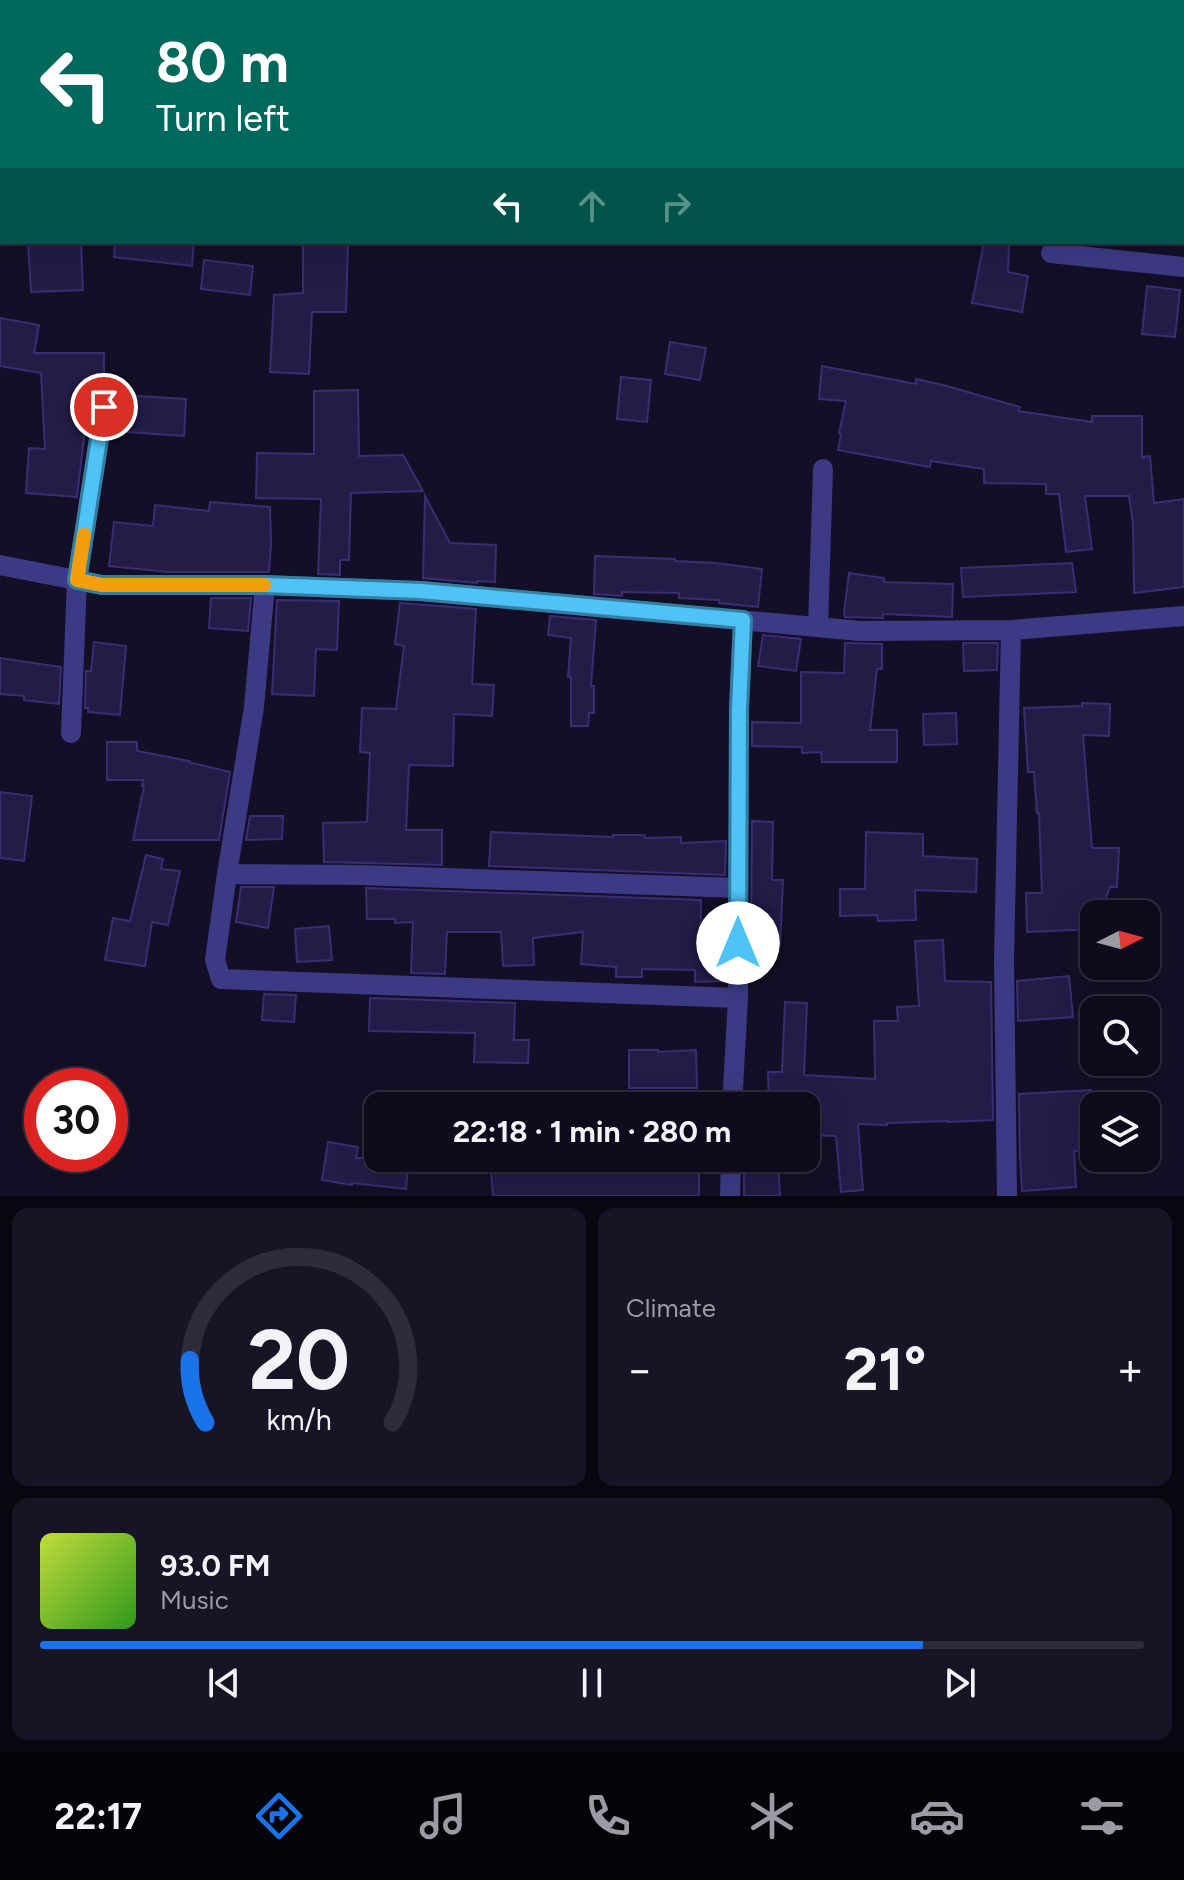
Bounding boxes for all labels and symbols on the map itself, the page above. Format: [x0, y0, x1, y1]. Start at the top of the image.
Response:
pin [70, 373, 138, 441]
north arrow [1080, 900, 1160, 980]
position arrow [696, 901, 780, 985]
speed limit sign: 30 [24, 1068, 128, 1172]

